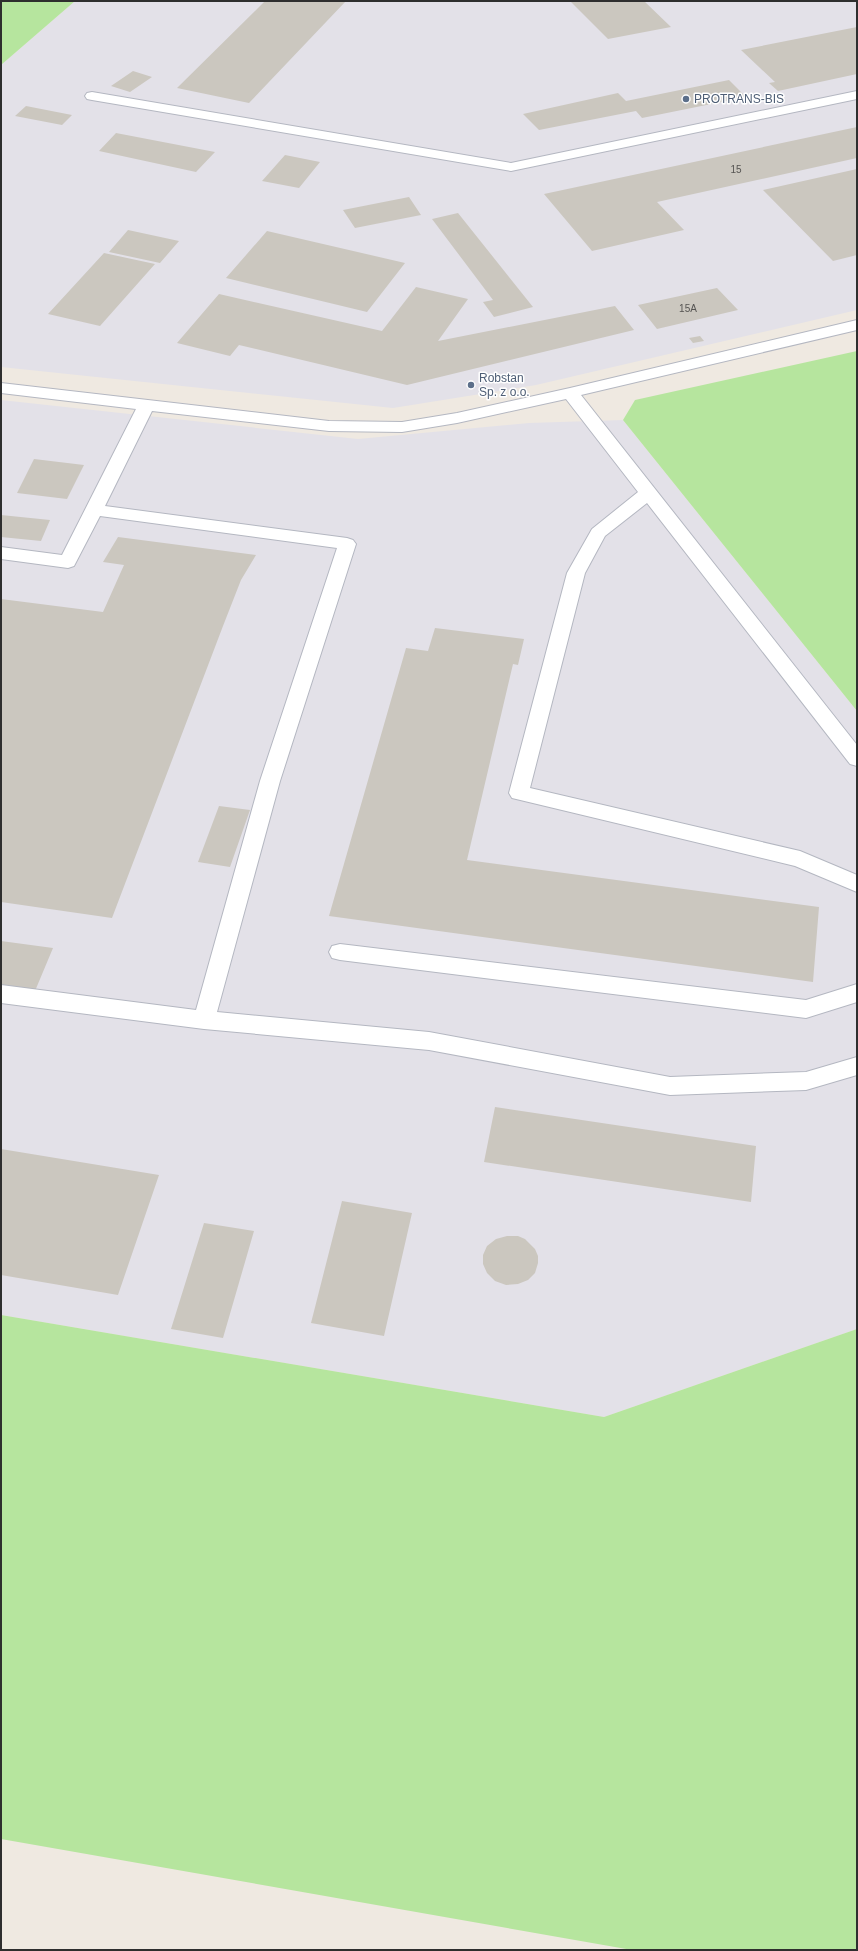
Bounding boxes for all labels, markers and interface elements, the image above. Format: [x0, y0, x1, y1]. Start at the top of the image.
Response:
place label: PROTRANS-BIS [694, 92, 784, 106]
marker: PROTRANS-BIS [681, 94, 691, 104]
house number: 15 [730, 164, 742, 175]
house number: 15A [679, 303, 697, 314]
place label: Robstan Sp. z o.o. [479, 371, 530, 399]
marker: Robstan Sp. z o.o. [466, 380, 476, 390]

